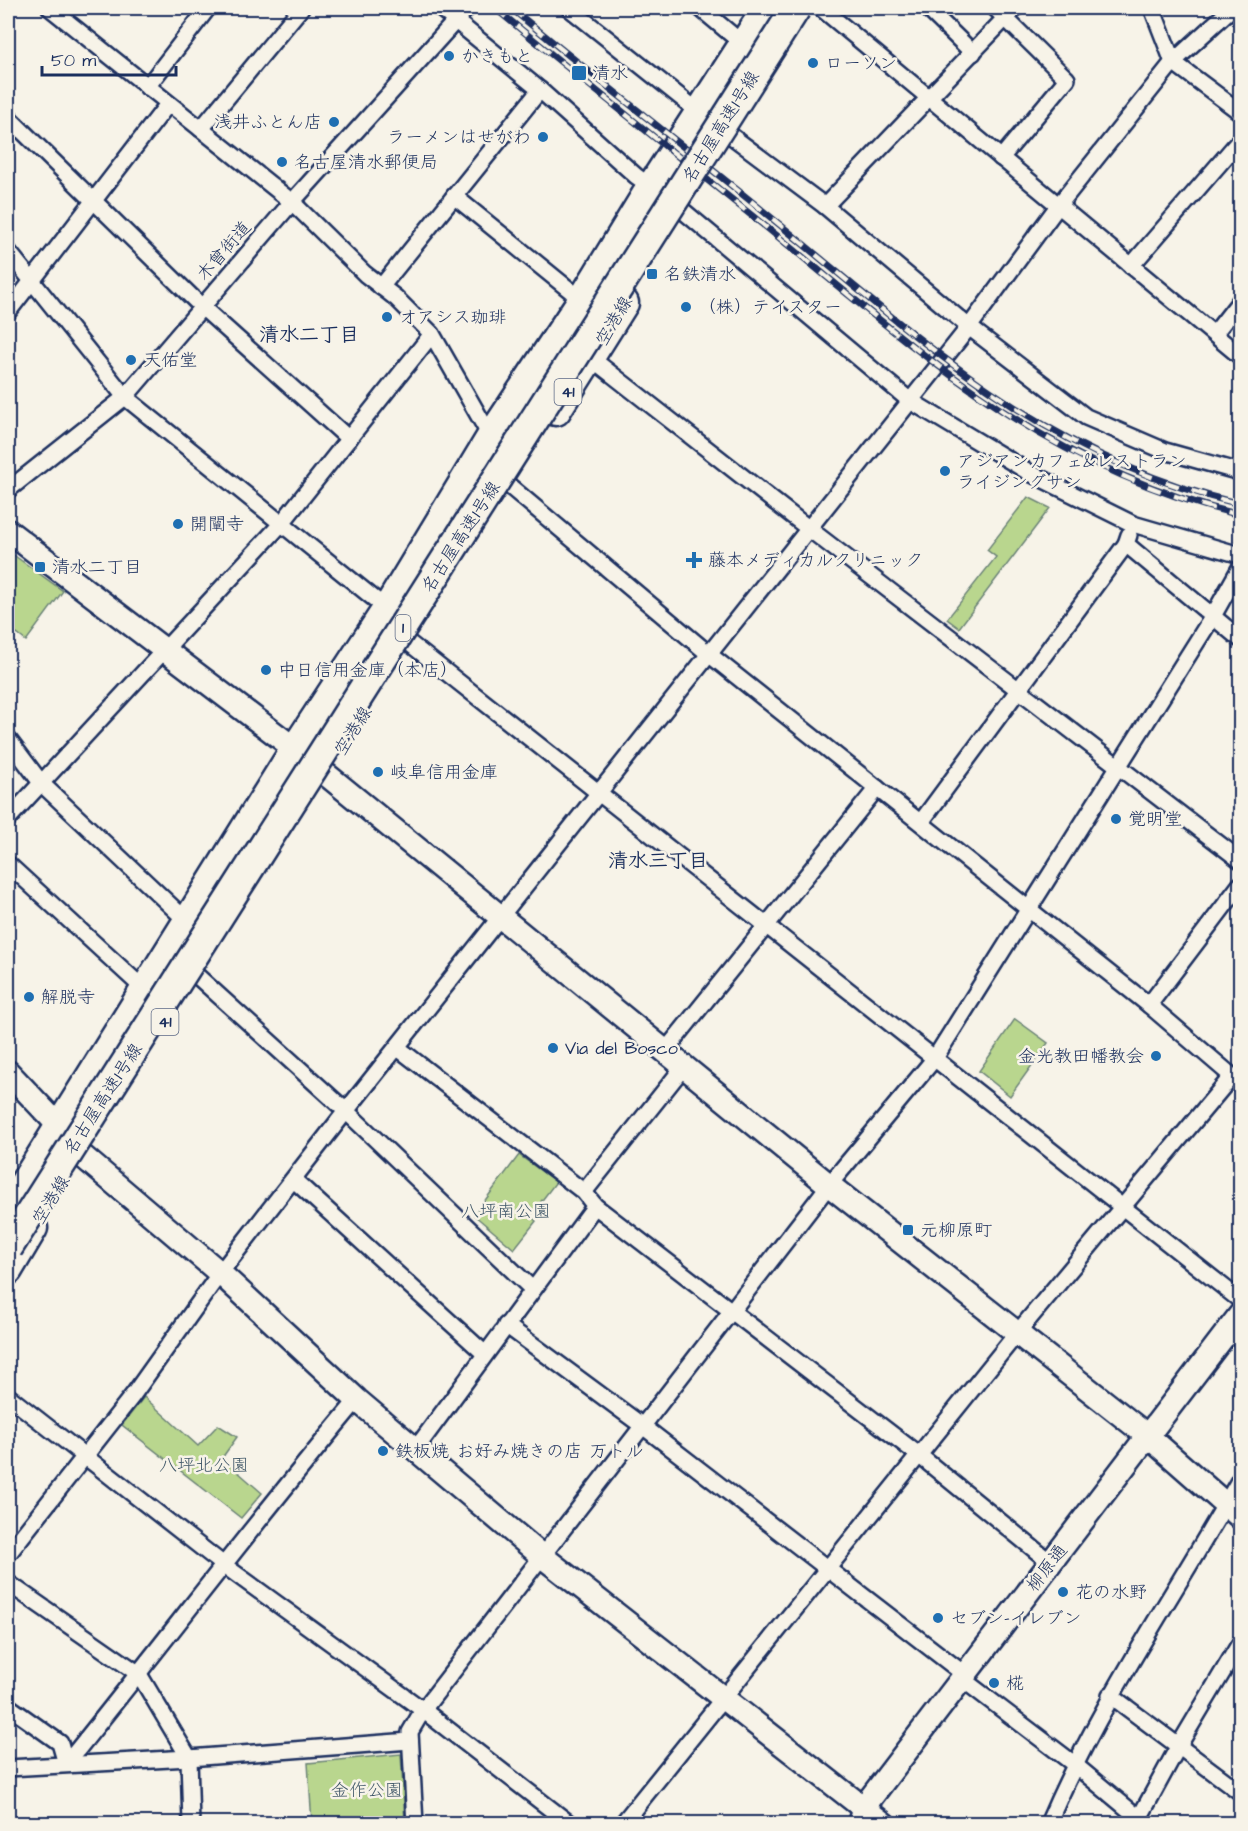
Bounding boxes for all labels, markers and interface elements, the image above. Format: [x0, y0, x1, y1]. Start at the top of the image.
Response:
scale bar [42, 39, 176, 77]
place label: かきもと [461, 44, 533, 69]
text: 50 m [51, 48, 96, 73]
marker: かきもと [442, 49, 456, 63]
place label: ローソン [825, 51, 897, 76]
marker: ローソン [806, 56, 820, 70]
place label: 清水 [592, 61, 628, 86]
marker: 清水 [570, 64, 588, 82]
street label: 名古屋高速1号線 [676, 66, 766, 188]
place label: 浅井ふとん店 [214, 110, 322, 135]
marker: 浅井ふとん店 [327, 115, 341, 129]
place label: ラーメンはせがわ [387, 125, 531, 150]
marker: ラーメンはせがわ [536, 130, 550, 144]
place label: 名古屋清水郵便局 [294, 150, 438, 175]
marker: 名古屋清水郵便局 [275, 155, 289, 169]
street label: 木曾街道 [191, 216, 257, 286]
place label: 名鉄清水 [664, 262, 736, 287]
marker: 名鉄清水 [645, 267, 659, 281]
street label: 空港線 [589, 291, 639, 351]
place label: （株）テイスター [698, 295, 842, 320]
marker: （株）テイスター [679, 300, 693, 314]
place label: オアシス珈琲 [399, 305, 507, 330]
marker: オアシス珈琲 [380, 310, 394, 324]
district label: 清水二丁目 [259, 321, 359, 349]
place label: 天佑堂 [143, 348, 197, 373]
marker: 天佑堂 [124, 353, 138, 367]
road number: 41 [554, 379, 582, 405]
place label: アジアンカフェ&レストラン ライジングサン [957, 449, 1187, 495]
marker: アジアンカフェ&レストラン ライジングサン [938, 464, 952, 478]
street label: 名古屋高速1号線 [416, 476, 506, 598]
place label: 開闡寺 [190, 512, 244, 537]
marker: 開闡寺 [171, 517, 185, 531]
place label: 藤本メディカルクリニック [708, 548, 923, 573]
marker: 藤本メディカルクリニック [685, 551, 703, 569]
place label: 清水二丁目 [52, 555, 142, 580]
marker: 清水二丁目 [33, 560, 47, 574]
road number: 1 [396, 615, 410, 641]
place label: 中日信用金庫（本店） [278, 658, 458, 683]
marker: 中日信用金庫（本店） [259, 663, 273, 677]
street label: 空港線 [328, 701, 378, 761]
place label: 岐阜信用金庫 [390, 760, 498, 785]
marker: 岐阜信用金庫 [371, 765, 385, 779]
place label: 覚明堂 [1128, 807, 1182, 832]
marker: 覚明堂 [1109, 812, 1123, 826]
district label: 清水三丁目 [608, 847, 708, 875]
place label: 解脱寺 [41, 985, 95, 1010]
marker: 解脱寺 [22, 990, 36, 1004]
road number: 41 [152, 1009, 178, 1035]
place label: Via del Bosco [565, 1036, 678, 1061]
street label: 名古屋高速1号線 [58, 1038, 148, 1160]
marker: Via del Bosco [546, 1041, 560, 1055]
place label: 金光教田幡教会 [1018, 1044, 1144, 1069]
marker: 金光教田幡教会 [1149, 1049, 1163, 1063]
street label: 空港線 [26, 1170, 76, 1230]
park label: 八坪南公園 [461, 1199, 551, 1224]
place label: 元柳原町 [920, 1218, 992, 1243]
marker: 元柳原町 [901, 1223, 915, 1237]
place label: 鉄板焼 お好み焼きの店 万トル [395, 1439, 643, 1464]
marker: 鉄板焼 お好み焼きの店 万トル [376, 1444, 390, 1458]
park label: 八坪北公園 [159, 1453, 249, 1478]
street label: 柳原通 [1021, 1539, 1073, 1597]
place label: 花の水野 [1075, 1580, 1147, 1605]
marker: 花の水野 [1056, 1585, 1070, 1599]
place label: セブン-イレブン [950, 1606, 1082, 1631]
marker: セブン-イレブン [931, 1611, 945, 1625]
place label: 椛 [1006, 1671, 1024, 1696]
marker: 椛 [987, 1676, 1001, 1690]
park label: 金作公園 [331, 1778, 403, 1803]

